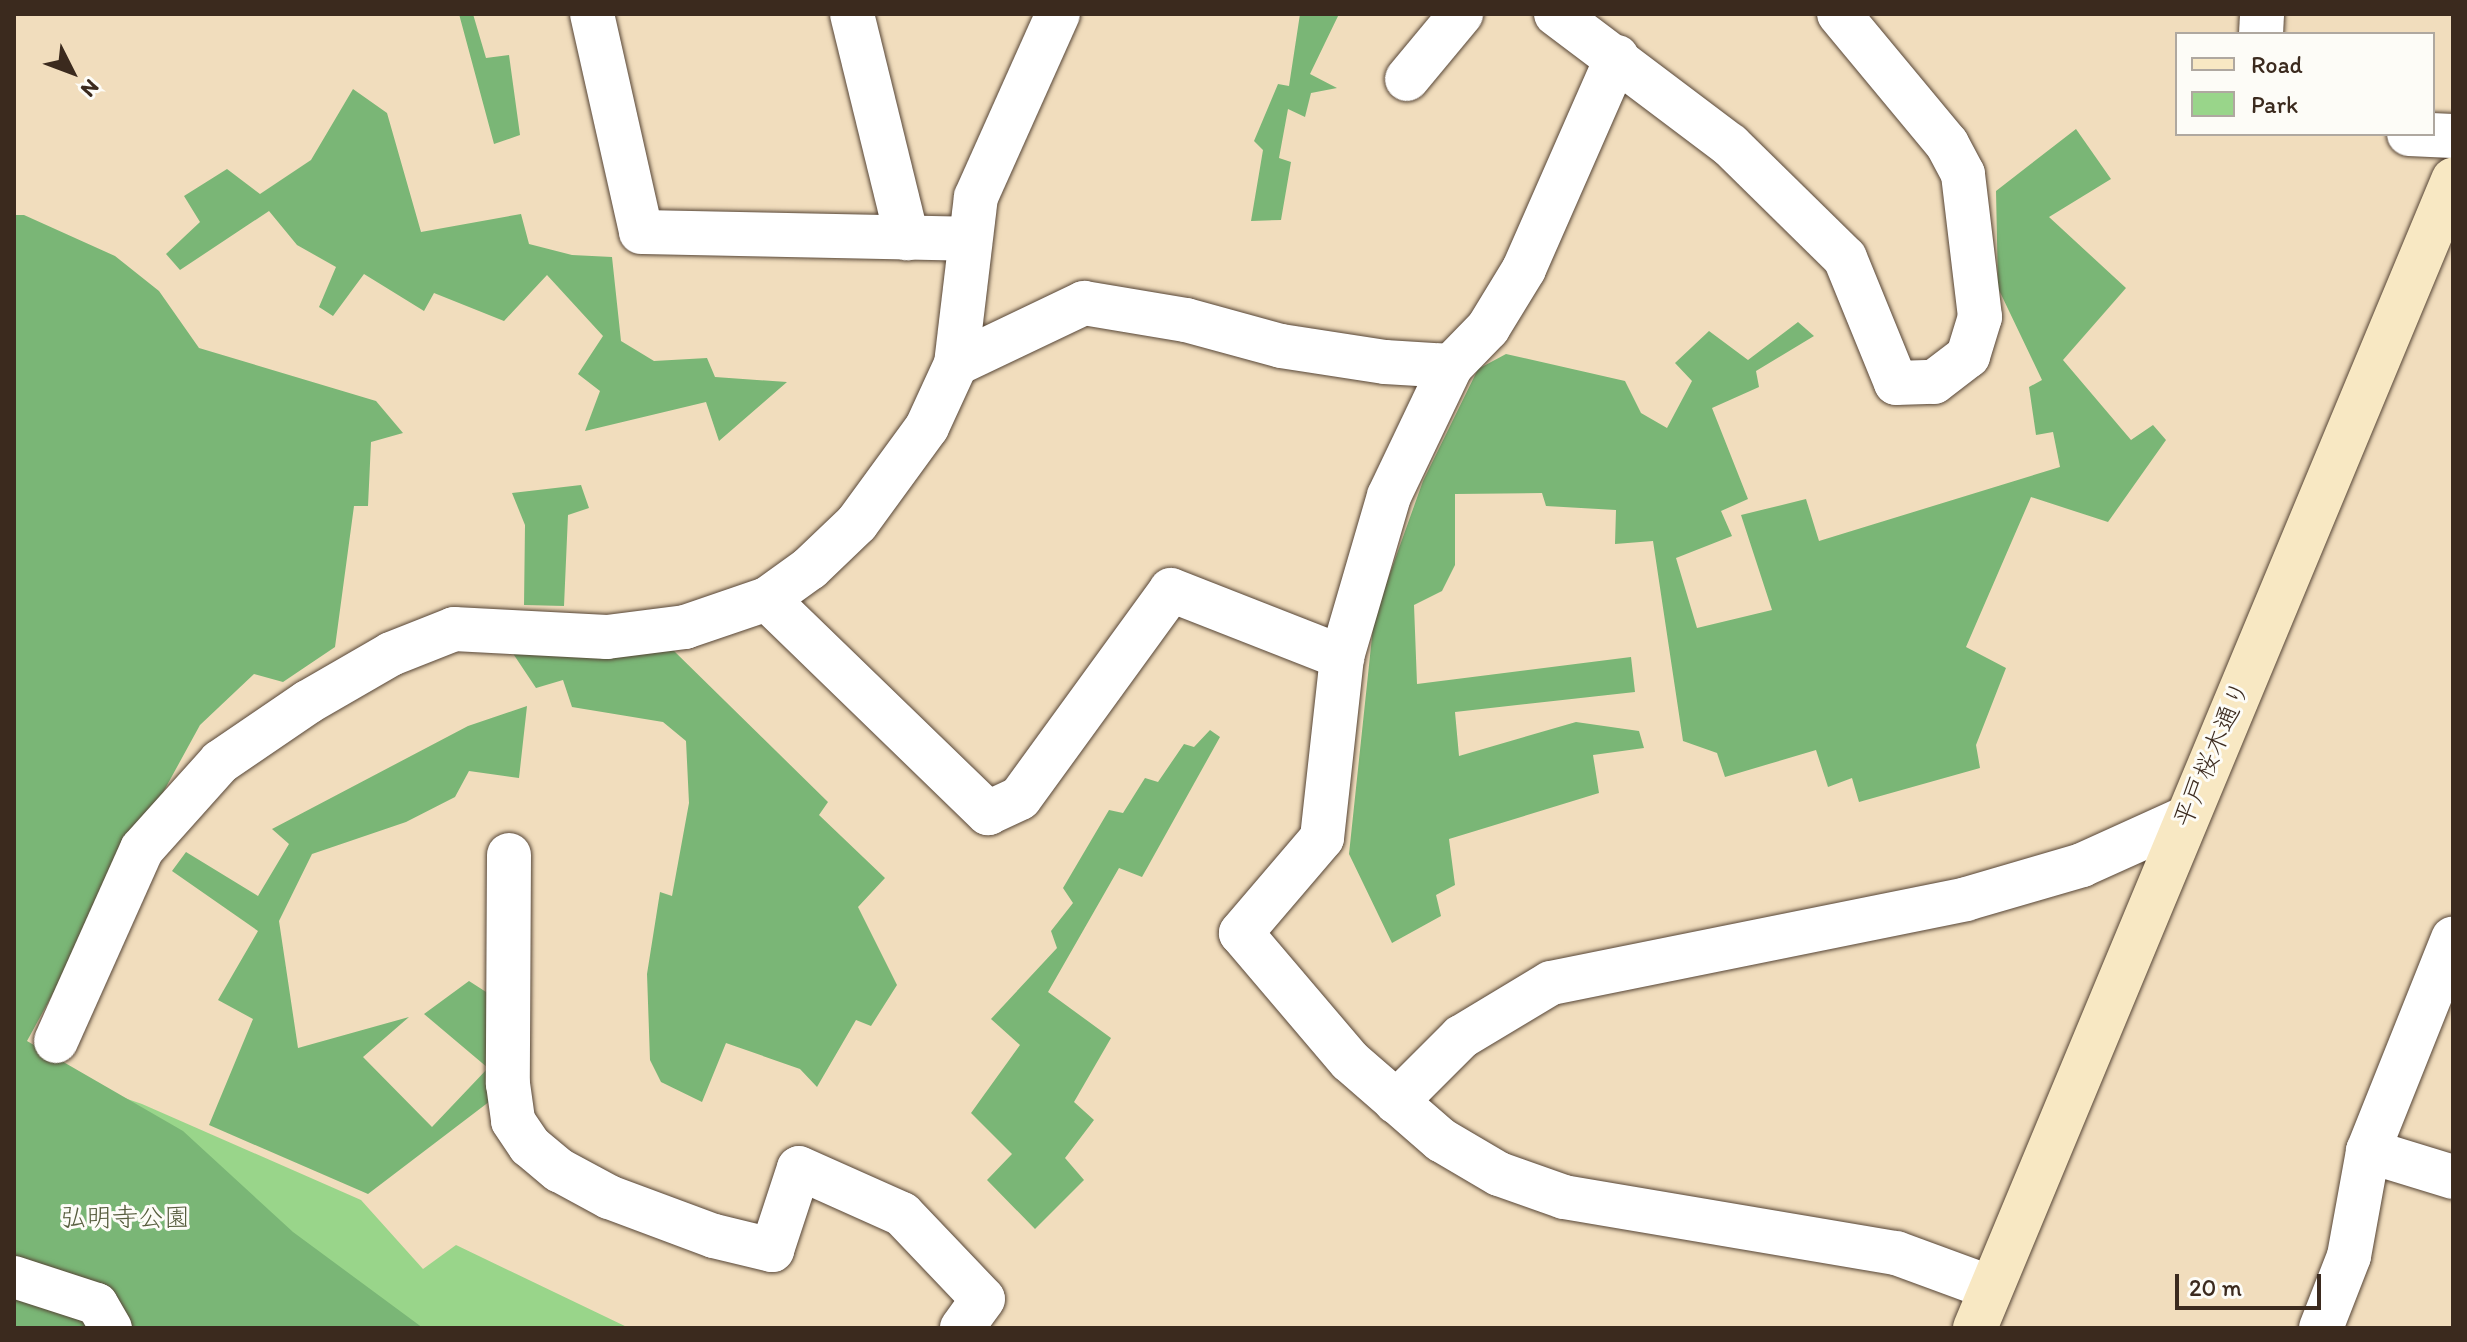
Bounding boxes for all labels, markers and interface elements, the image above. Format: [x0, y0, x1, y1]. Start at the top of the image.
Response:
north arrow [32, 32, 112, 112]
legend [2175, 32, 2435, 136]
text: Road [2251, 50, 2303, 79]
text: N [75, 74, 105, 103]
text: Park [2251, 90, 2298, 119]
street label: 平戸桜木通り [2167, 676, 2257, 832]
park label: 弘明寺公園 [60, 1202, 190, 1234]
scale bar [2179, 1258, 2325, 1308]
text: 20 m [2189, 1273, 2242, 1302]

